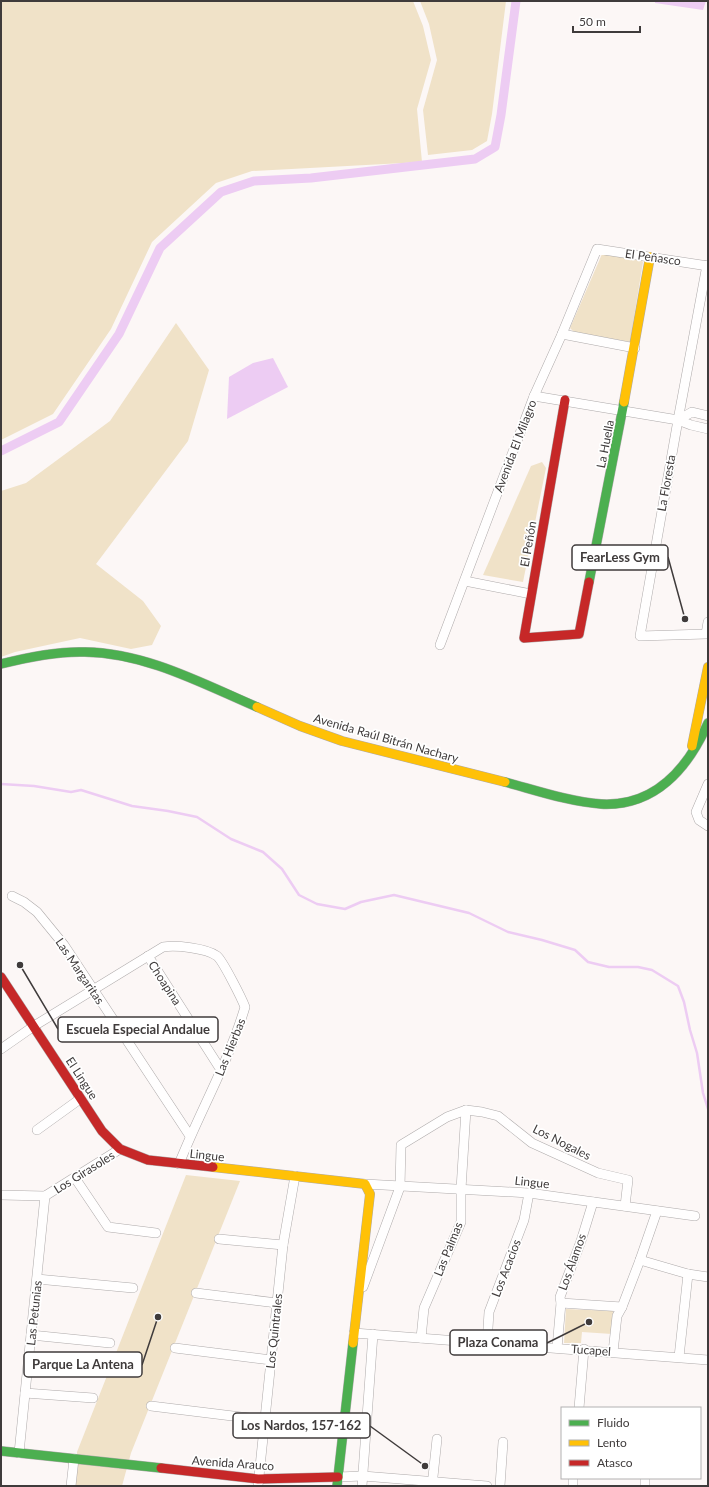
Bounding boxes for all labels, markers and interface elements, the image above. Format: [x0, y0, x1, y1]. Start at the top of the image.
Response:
scale bar [573, 8, 640, 34]
text: 50 m [579, 14, 606, 29]
street label: El Peñasco [624, 246, 682, 268]
street label: Avenida El Milagro [490, 397, 540, 494]
street label: La Huella [593, 419, 617, 469]
street label: La Floresta [654, 453, 678, 513]
street label: El Peñón [517, 520, 539, 568]
callout: FearLess Gym [572, 545, 668, 570]
text: FearLess Gym [580, 549, 660, 565]
street label: Avenida Raúl Bitrán Nachary [312, 710, 461, 766]
street label: Las Margaritas [52, 935, 108, 1007]
street label: Choapina [145, 958, 185, 1008]
street label: Las Hierbas [212, 1016, 248, 1078]
callout: Escuela Especial Andalue [58, 1017, 218, 1042]
text: Escuela Especial Andalue [66, 1021, 210, 1037]
street label: El Lingue [63, 1054, 101, 1102]
street label: Los Nogales [530, 1121, 594, 1163]
street label: Lingue [189, 1146, 225, 1164]
street label: Los Girasoles [51, 1147, 117, 1197]
street label: Lingue [514, 1173, 550, 1191]
street label: Las Palmas [430, 1220, 466, 1278]
street label: Los Álamos [555, 1232, 589, 1292]
street label: Los Acacios [488, 1237, 524, 1299]
street label: Las Petunias [23, 1280, 45, 1346]
street label: Los Quintrales [263, 1293, 285, 1369]
callout: Plaza Conama [450, 1330, 547, 1355]
text: Plaza Conama [458, 1334, 538, 1350]
street label: Tucapel [570, 1341, 612, 1359]
callout: Parque La Antena [24, 1352, 142, 1377]
text: Parque La Antena [32, 1356, 134, 1372]
legend [561, 1407, 701, 1479]
callout: Los Nardos, 157-162 [233, 1413, 370, 1438]
text: Fluido [597, 1415, 630, 1430]
text: Los Nardos, 157-162 [241, 1417, 361, 1433]
text: Lento [597, 1435, 627, 1450]
street label: Avenida Arauco [191, 1453, 275, 1473]
text: Atasco [597, 1455, 633, 1470]

